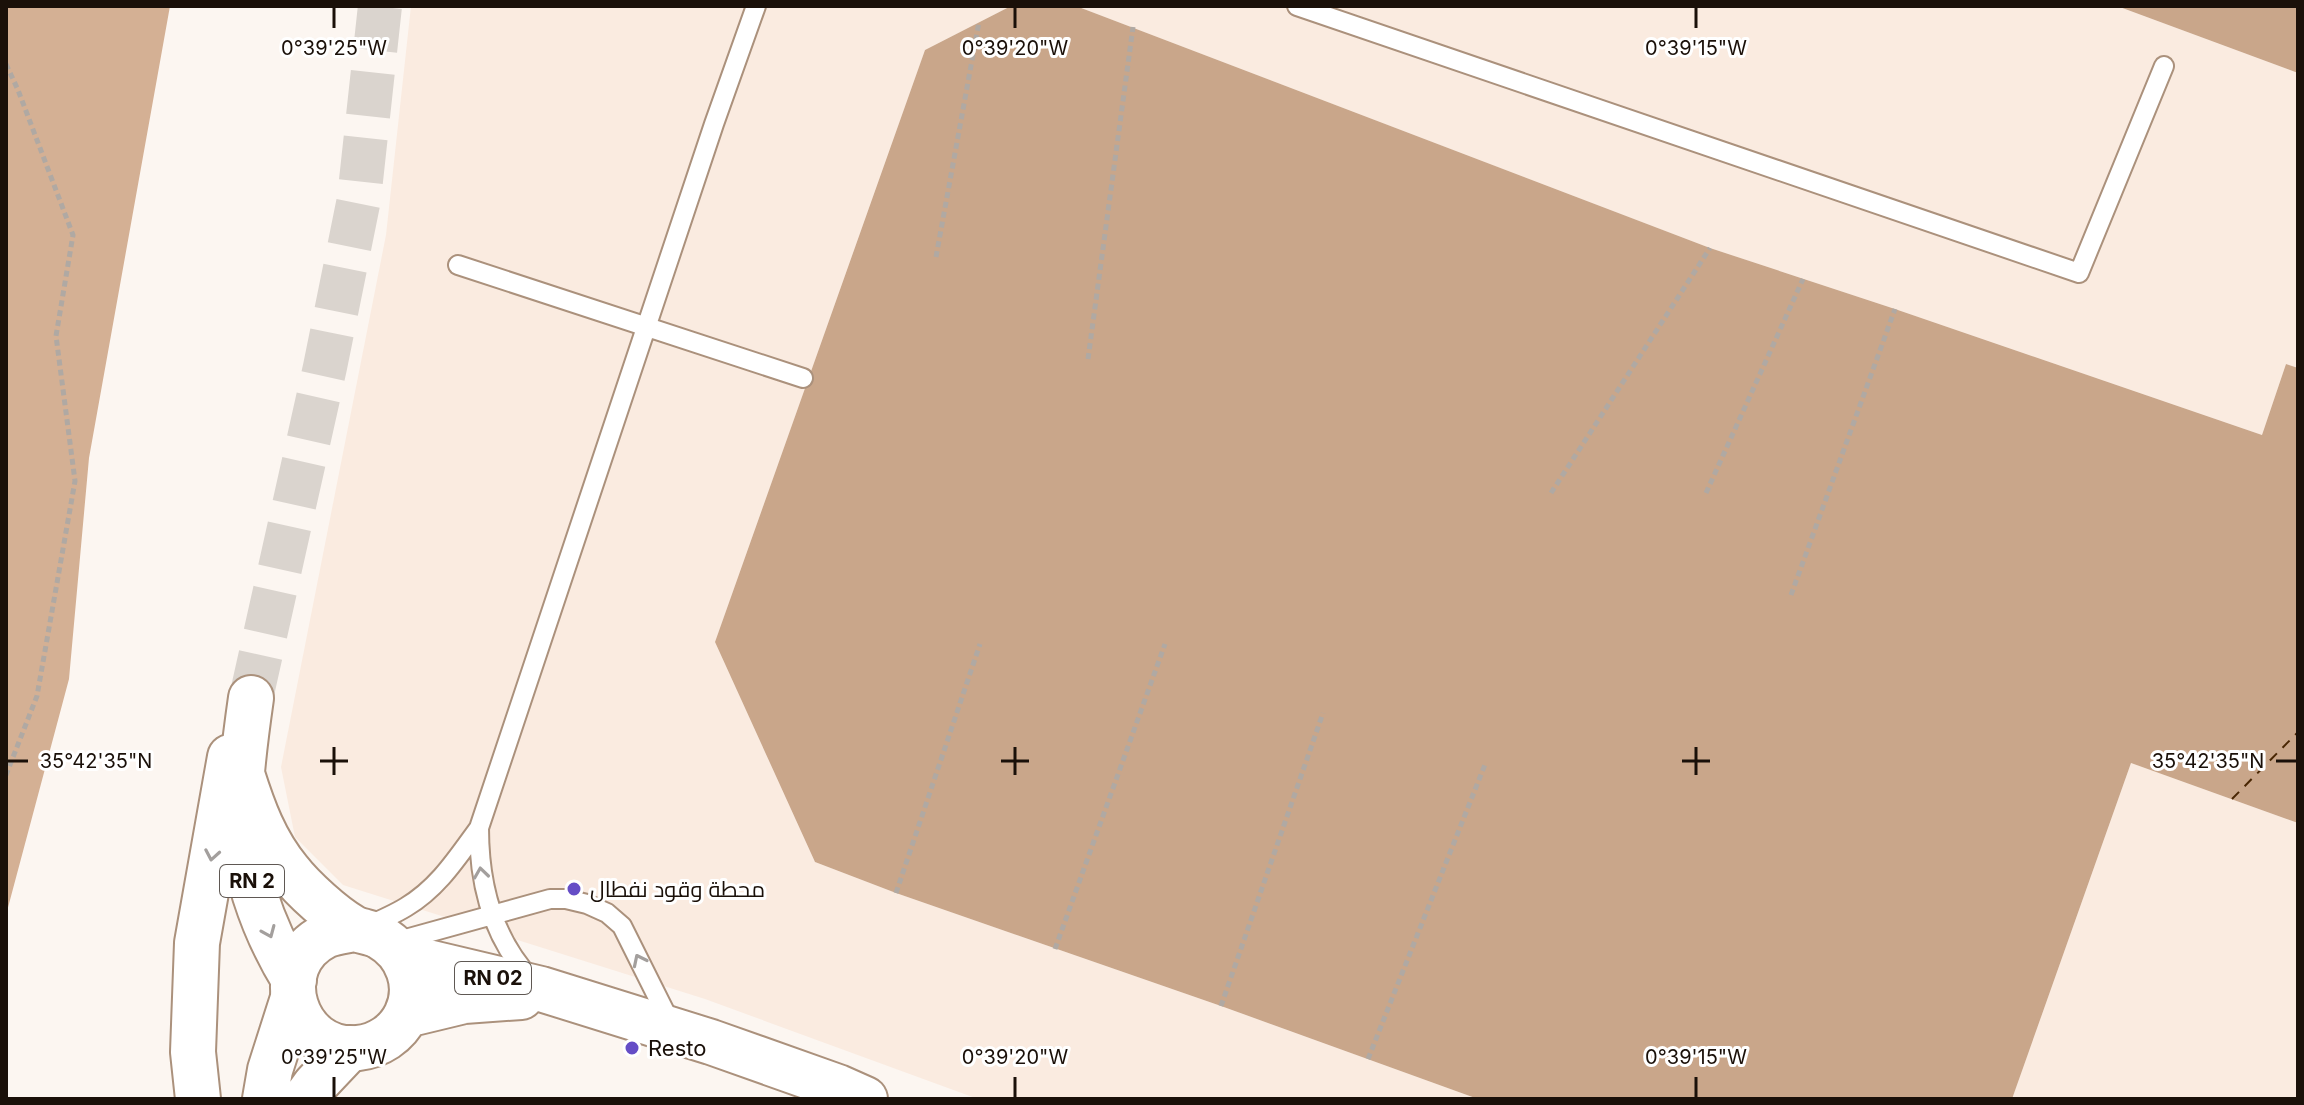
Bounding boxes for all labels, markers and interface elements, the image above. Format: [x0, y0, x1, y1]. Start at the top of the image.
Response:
text: 0°39'25"W [281, 36, 387, 60]
text: 0°39'20"W [962, 36, 1068, 60]
text: 0°39'15"W [1645, 36, 1747, 60]
text: 35°42'35"N [40, 749, 152, 773]
text: 35°42'35"N [2152, 749, 2264, 773]
one-way arrow [204, 848, 221, 862]
road number: RN 2 [220, 865, 284, 897]
one-way arrow [473, 866, 490, 879]
place label: محطة وقود نفطال [590, 876, 765, 902]
marker: محطة وقود نفطال [565, 880, 583, 898]
one-way arrow [259, 924, 275, 938]
one-way arrow [633, 953, 649, 968]
road number: RN 02 [455, 962, 531, 994]
place label: Resto [648, 1035, 706, 1061]
marker: Resto [623, 1039, 641, 1057]
text: 0°39'25"W [281, 1045, 387, 1069]
text: 0°39'20"W [962, 1045, 1068, 1069]
text: 0°39'15"W [1645, 1045, 1747, 1069]

